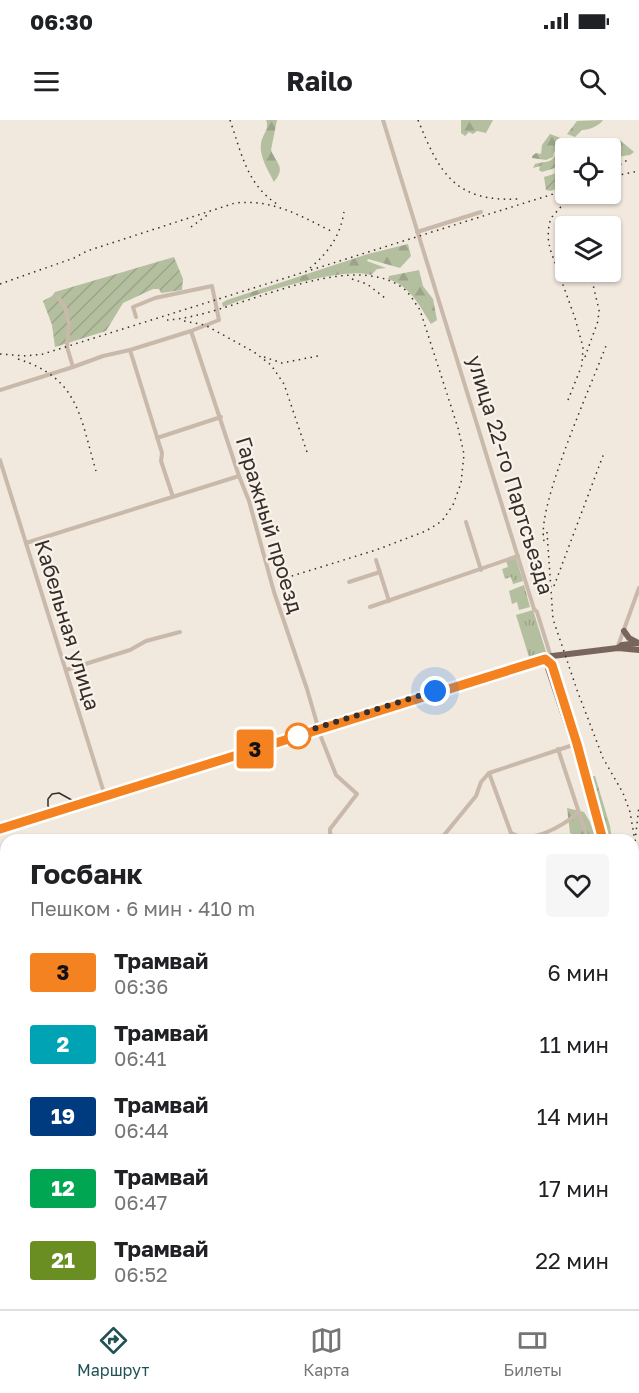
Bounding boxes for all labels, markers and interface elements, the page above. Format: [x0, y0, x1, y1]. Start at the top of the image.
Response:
text: 06:30 [30, 8, 93, 35]
icon: menu [30, 65, 63, 98]
text: Railo [286, 65, 353, 97]
icon: search [576, 65, 609, 98]
map controls [555, 138, 621, 282]
button: locate [555, 138, 621, 204]
button: layers [555, 216, 621, 282]
street label: улица 22-го Партсъезда [462, 352, 560, 597]
street label: Гаражный проезд [231, 433, 309, 616]
street label: Кабельная улица [30, 536, 106, 713]
your location [420, 676, 450, 706]
unlabelled marker [285, 723, 311, 749]
line badge: 3 [236, 730, 274, 768]
text: 3 [249, 736, 261, 762]
button: heart [546, 854, 609, 917]
text: Госбанк [30, 857, 143, 890]
text: Пешком · 6 мин · 410 m [30, 896, 255, 920]
text: Трамвай [114, 947, 208, 974]
text: 3 [57, 959, 69, 985]
text: 6 мин [548, 959, 609, 986]
text: 06:36 [114, 974, 168, 998]
text: Трамвай [114, 1019, 208, 1046]
text: 2 [57, 1031, 69, 1057]
text: 11 мин [539, 1031, 609, 1058]
text: 06:41 [114, 1046, 166, 1070]
text: Трамвай [114, 1091, 208, 1118]
text: 19 [51, 1103, 75, 1129]
text: 14 мин [537, 1103, 609, 1130]
text: 06:44 [114, 1118, 169, 1142]
text: Трамвай [114, 1163, 208, 1190]
text: 12 [51, 1175, 75, 1201]
text: 17 мин [538, 1175, 609, 1202]
text: 06:47 [114, 1190, 167, 1214]
text: Трамвай [114, 1235, 208, 1262]
text: 21 [51, 1247, 75, 1273]
text: 22 мин [535, 1247, 609, 1274]
text: 06:52 [114, 1262, 168, 1286]
tab: Маршрут [77, 1324, 149, 1380]
tab: Карта [303, 1324, 350, 1380]
tab: Билеты [504, 1324, 562, 1380]

